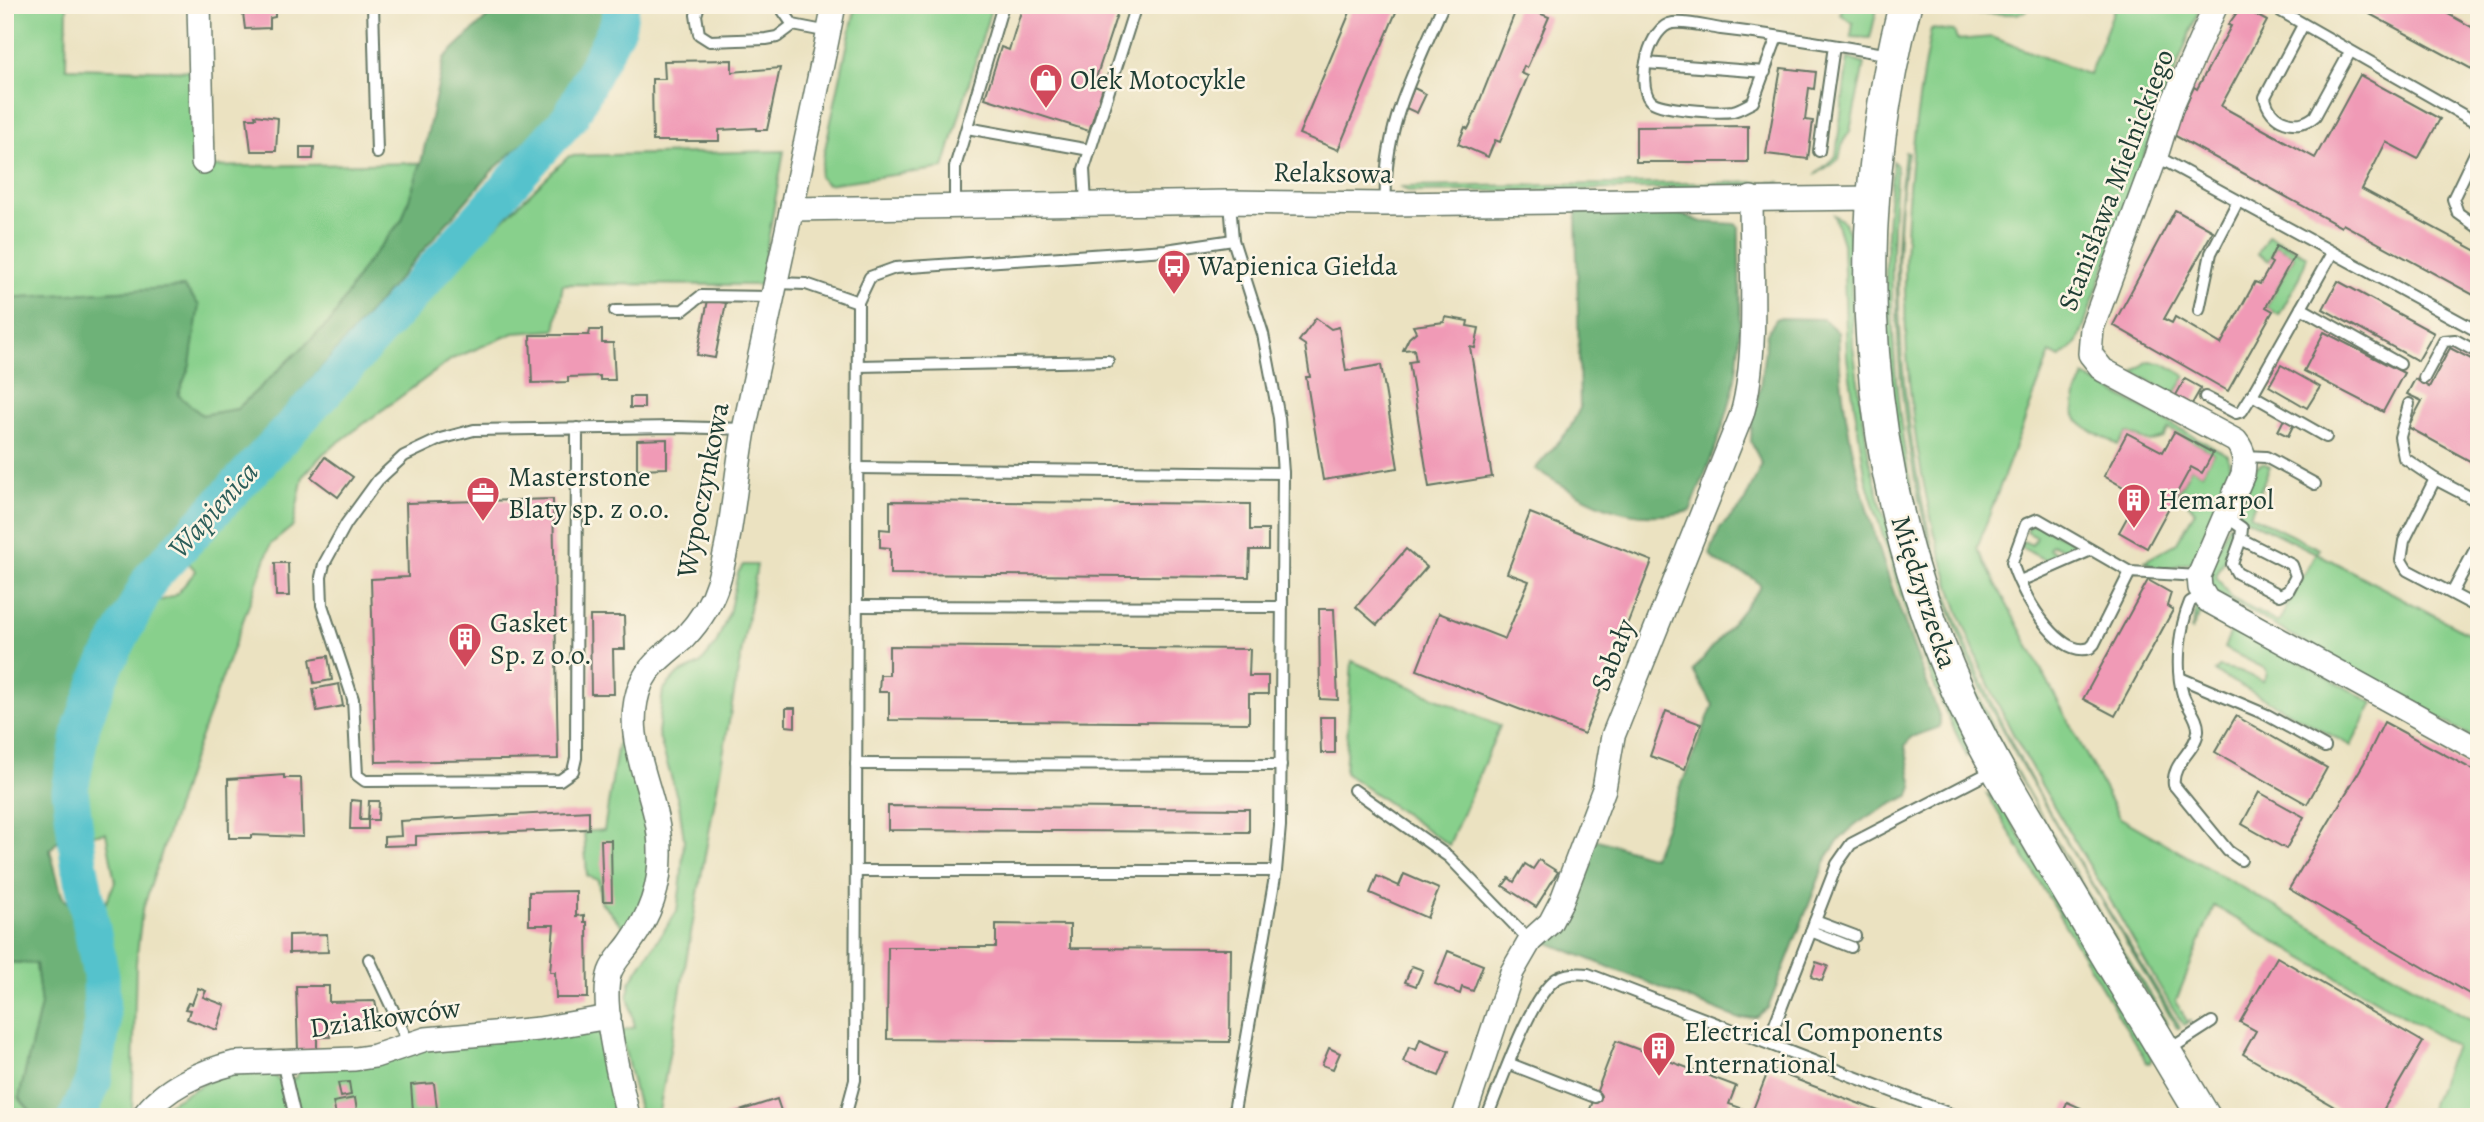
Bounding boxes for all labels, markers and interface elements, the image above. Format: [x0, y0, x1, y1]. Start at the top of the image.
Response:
street label: Stanisława Mielnickiego [2049, 44, 2183, 316]
shop icon: Olek Motocykle [1027, 61, 1065, 110]
place label: Olek Motocykle [1070, 61, 1246, 99]
street label: Relaksowa [1273, 153, 1393, 193]
bus stop icon: Wapienica Giełda [1155, 247, 1193, 296]
place label: Wapienica Giełda [1197, 247, 1398, 285]
street label: Wypoczynkowa [667, 399, 739, 582]
water label: Wapienica [159, 453, 267, 567]
place label: Masterstone Blaty sp. z o.o. [508, 458, 670, 528]
office icon: Masterstone Blaty sp. z o.o. [464, 474, 502, 523]
building icon: Hemarpol [2115, 481, 2153, 530]
place label: Hemarpol [2158, 481, 2274, 519]
street label: Międzyrzecka [1881, 511, 1967, 673]
place label: Gasket Sp. z o.o. [490, 604, 592, 674]
street label: Sabały [1581, 613, 1645, 697]
building icon: Gasket Sp. z o.o. [446, 620, 484, 669]
street label: Działkowców [307, 989, 463, 1047]
place label: Electrical Components International [1684, 1013, 1943, 1083]
building icon: Electrical Components International [1640, 1029, 1678, 1078]

